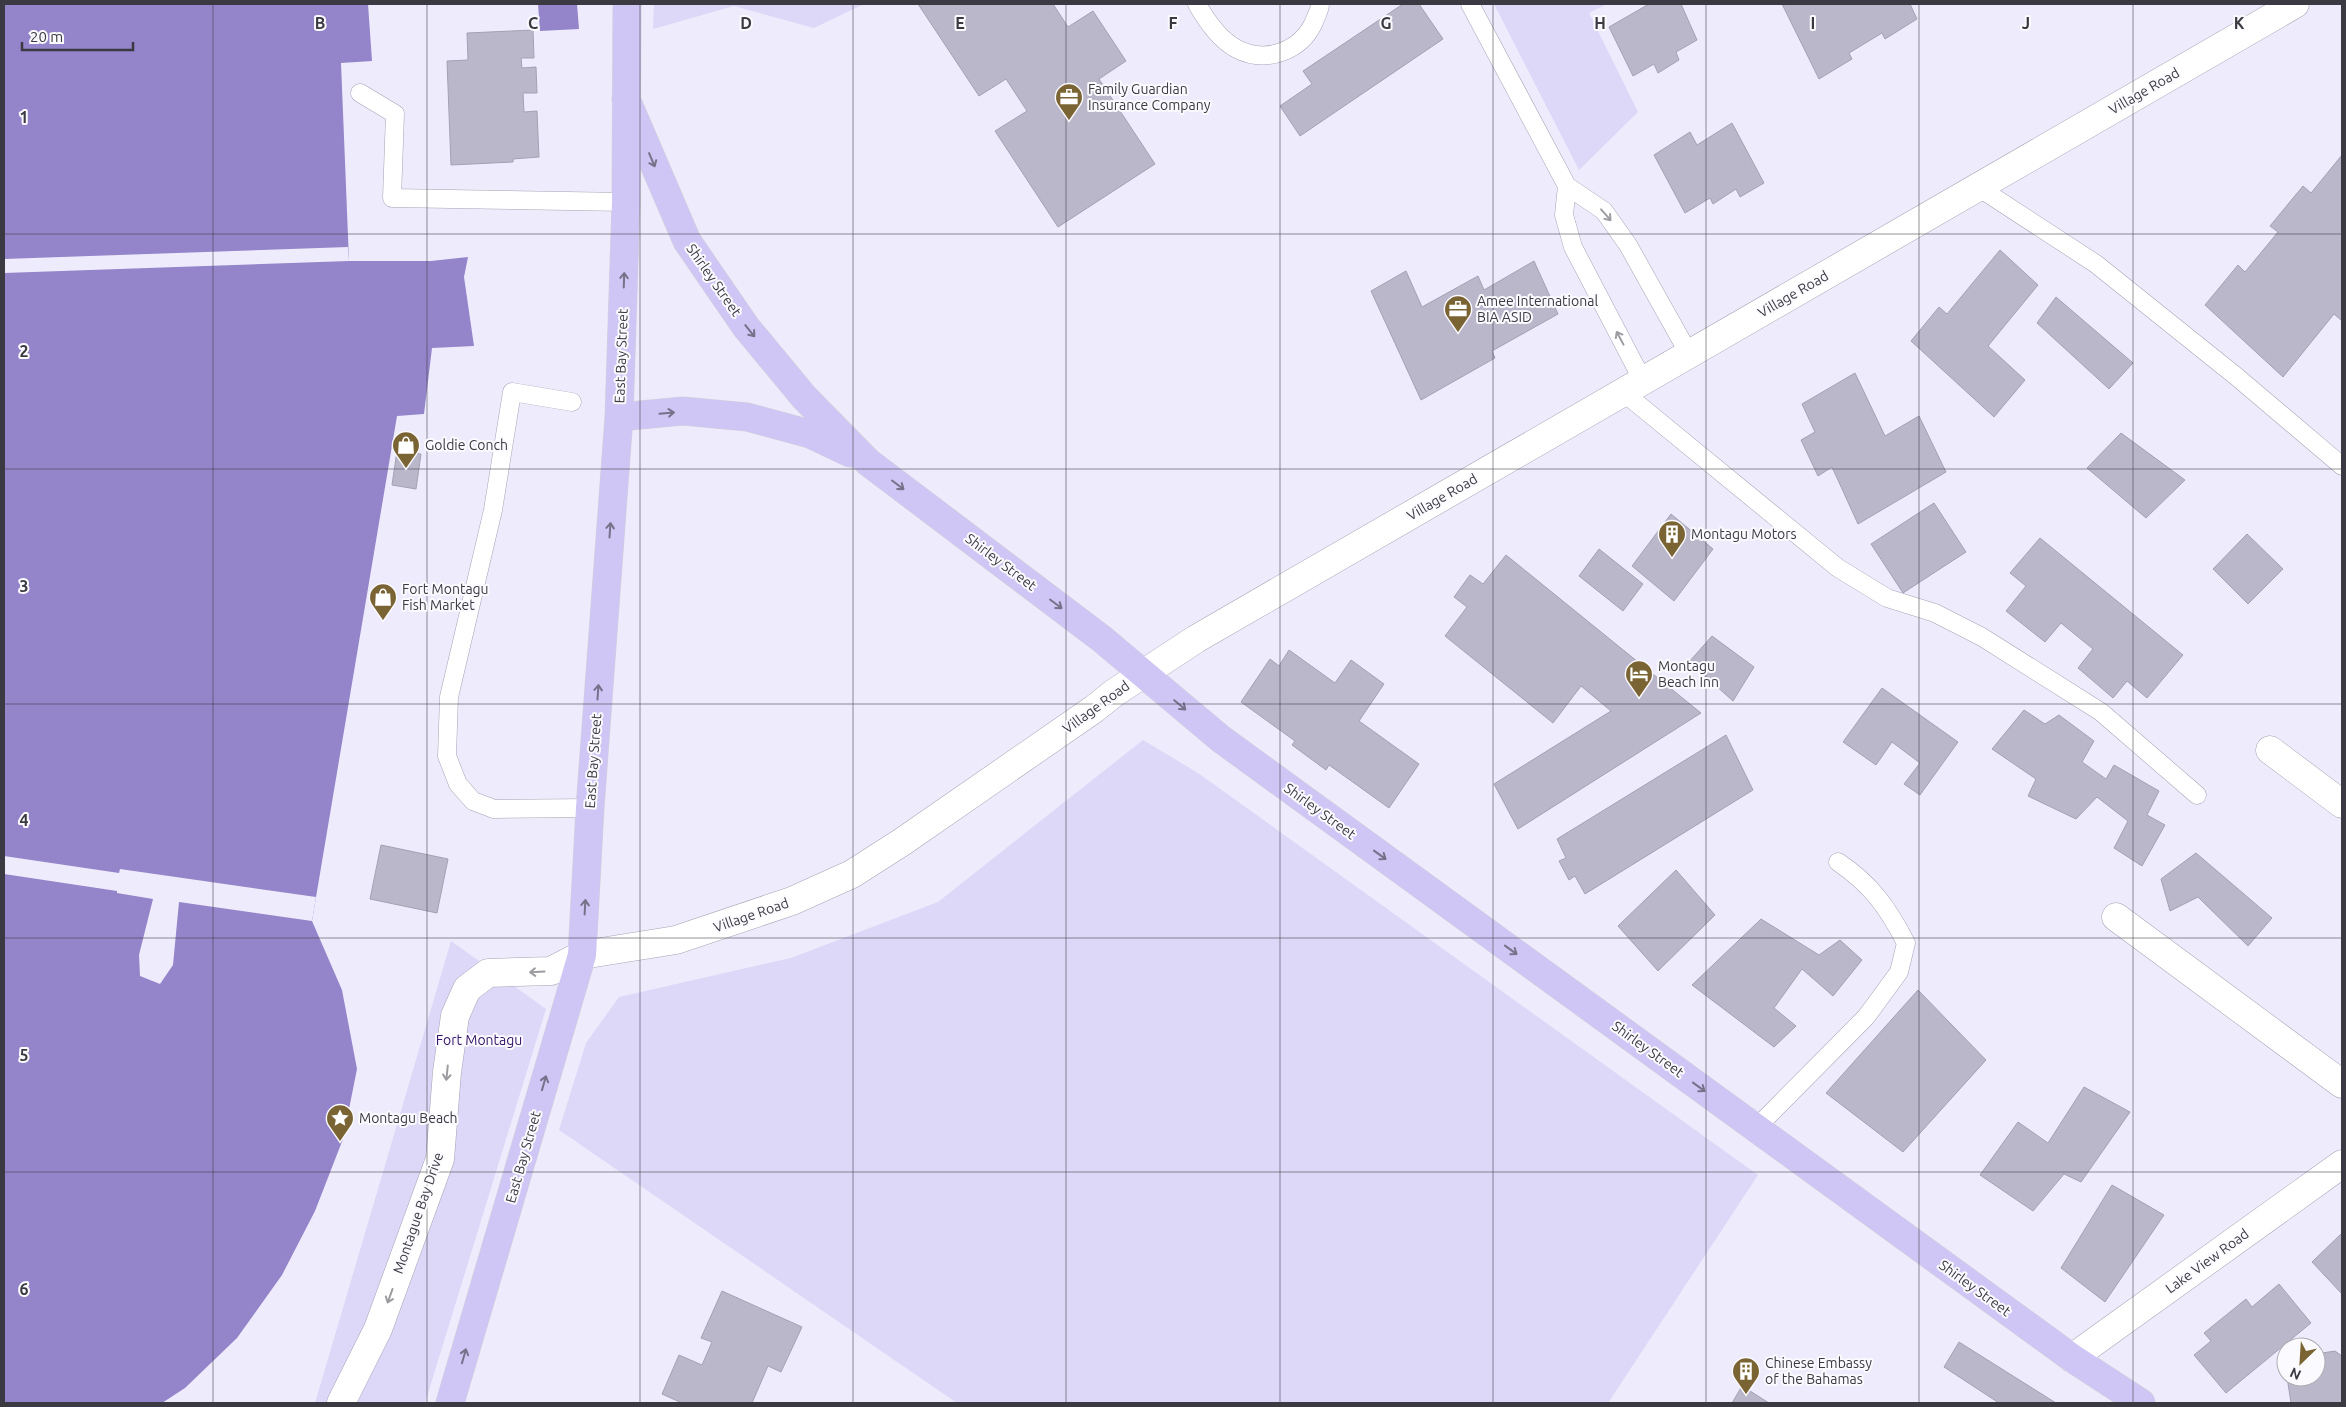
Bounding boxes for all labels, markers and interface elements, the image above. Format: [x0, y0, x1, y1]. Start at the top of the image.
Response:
text: B [315, 14, 325, 32]
text: C [528, 14, 538, 32]
text: D [740, 14, 752, 32]
text: E [955, 14, 965, 32]
text: F [1169, 14, 1178, 32]
text: G [1380, 14, 1392, 32]
text: H [1594, 14, 1606, 32]
text: I [1811, 14, 1815, 32]
text: J [2022, 14, 2030, 32]
text: K [2234, 14, 2245, 32]
scale bar [22, 20, 134, 52]
text: 20 m [30, 28, 63, 45]
street label: Village Road [2106, 64, 2182, 118]
place label: Family Guardian Insurance Company [1088, 81, 1211, 113]
office icon: Family Guardian Insurance Company [1054, 82, 1084, 121]
text: 1 [19, 108, 29, 126]
one-way arrow [647, 152, 657, 167]
one-way arrow [1600, 209, 1612, 221]
street label: Shirley Street [683, 241, 745, 320]
street label: Village Road [1755, 267, 1831, 321]
one-way arrow [619, 273, 628, 289]
place label: Amee International BIA ASID [1477, 293, 1598, 325]
office icon: Amee International BIA ASID [1443, 294, 1473, 333]
street label: East Bay Street [611, 308, 631, 404]
one-way arrow [744, 324, 755, 337]
one-way arrow [1615, 330, 1625, 345]
text: 2 [19, 342, 29, 360]
one-way arrow [659, 408, 675, 417]
shop icon: Goldie Conch [391, 430, 421, 469]
place label: Goldie Conch [425, 437, 508, 453]
street label: Village Road [1404, 470, 1480, 524]
one-way arrow [891, 479, 904, 490]
building icon: Montagu Motors [1657, 519, 1687, 558]
one-way arrow [606, 522, 615, 538]
place label: Montagu Motors [1691, 526, 1797, 542]
street label: Shirley Street [962, 530, 1040, 594]
text: 3 [19, 577, 29, 595]
place label: Fort Montagu Fish Market [402, 581, 489, 613]
shop icon: Fort Montagu Fish Market [368, 582, 398, 621]
one-way arrow [1049, 599, 1062, 610]
place label: Montagu Beach Inn [1658, 658, 1719, 690]
hotel icon: Montagu Beach Inn [1624, 659, 1654, 698]
street label: Village Road [1060, 677, 1132, 737]
one-way arrow [594, 684, 603, 700]
one-way arrow [1173, 699, 1186, 710]
street label: East Bay Street [582, 713, 604, 809]
street label: Shirley Street [1281, 780, 1359, 843]
text: 4 [19, 811, 29, 829]
one-way arrow [1373, 850, 1387, 860]
street label: Village Road [711, 895, 791, 935]
one-way arrow [580, 899, 589, 915]
one-way arrow [1504, 945, 1517, 956]
one-way arrow [529, 968, 545, 977]
street label: Shirley Street [1609, 1018, 1687, 1081]
park label: Fort Montagu [436, 1032, 522, 1048]
text: 5 [19, 1046, 29, 1064]
one-way arrow [442, 1065, 452, 1081]
one-way arrow [540, 1076, 550, 1092]
one-way arrow [1692, 1082, 1706, 1092]
place icon: Montagu Beach [325, 1103, 355, 1142]
street label: East Bay Street [502, 1109, 544, 1205]
place label: Montagu Beach [359, 1110, 458, 1126]
street label: Montague Bay Drive [390, 1150, 446, 1276]
street label: Lake View Road [2162, 1225, 2252, 1297]
street label: Shirley Street [1936, 1257, 2014, 1320]
text: 6 [19, 1280, 29, 1298]
one-way arrow [385, 1288, 394, 1304]
north arrow [2276, 1337, 2326, 1387]
one-way arrow [459, 1349, 469, 1365]
place label: Chinese Embassy of the Bahamas [1765, 1355, 1872, 1387]
building icon: Chinese Embassy of the Bahamas [1731, 1356, 1761, 1395]
text: N [2287, 1364, 2304, 1383]

